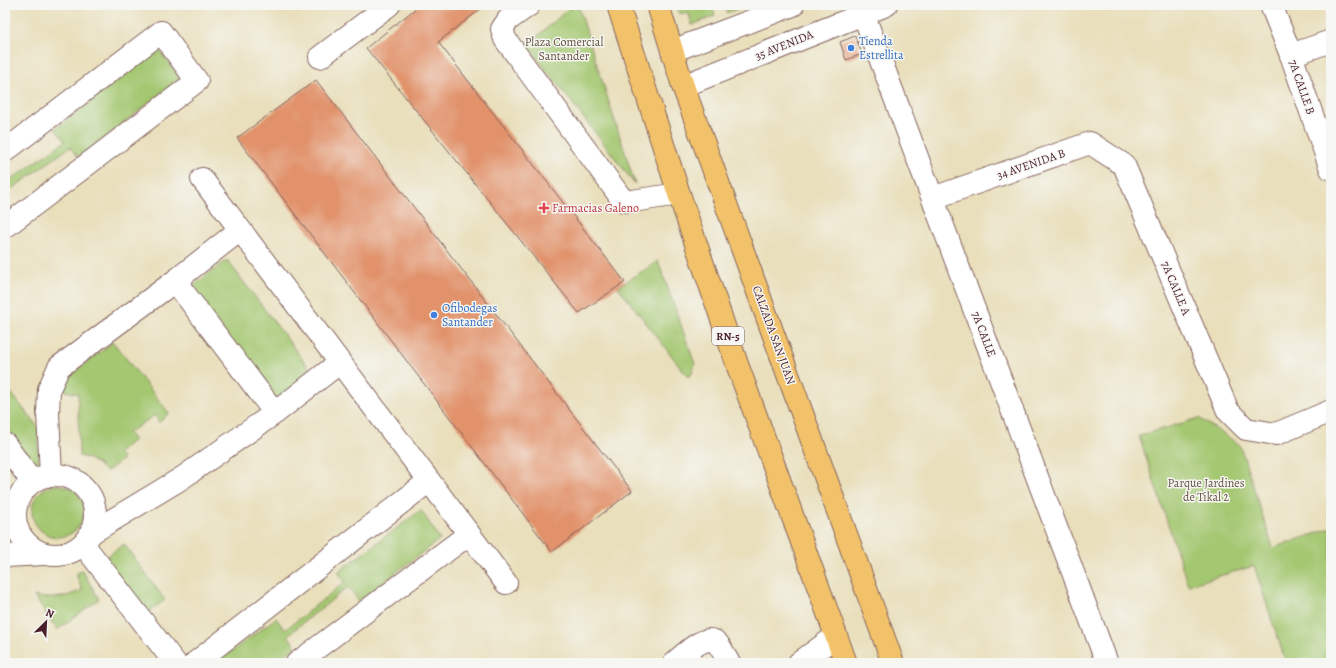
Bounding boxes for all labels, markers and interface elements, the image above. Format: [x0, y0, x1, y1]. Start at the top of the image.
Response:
street label: 35 AVENIDA [752, 26, 817, 64]
place label: Tienda Estrellita [859, 33, 904, 63]
park label: Plaza Comercial Santander [525, 34, 603, 64]
marker: Tienda Estrellita [846, 43, 856, 53]
street label: 7A CALLE B [1285, 57, 1319, 117]
street label: 34 AVENIDA B [995, 145, 1067, 183]
place label: Farmacias Galeno [552, 200, 639, 216]
marker: Farmacias Galeno [539, 203, 549, 213]
street label: 7A CALLE A [1157, 259, 1195, 318]
street label: CALZADA SAN JUAN [749, 283, 799, 387]
place label: Ofibodegas Santander [442, 300, 498, 330]
street label: 7A CALLE [968, 309, 1000, 359]
marker: Ofibodegas Santander [429, 310, 439, 320]
road number: RN-5 [712, 327, 744, 345]
park label: Parque Jardines de Tikal 2 [1167, 475, 1245, 505]
north arrow [26, 602, 66, 642]
text: N [43, 605, 57, 622]

